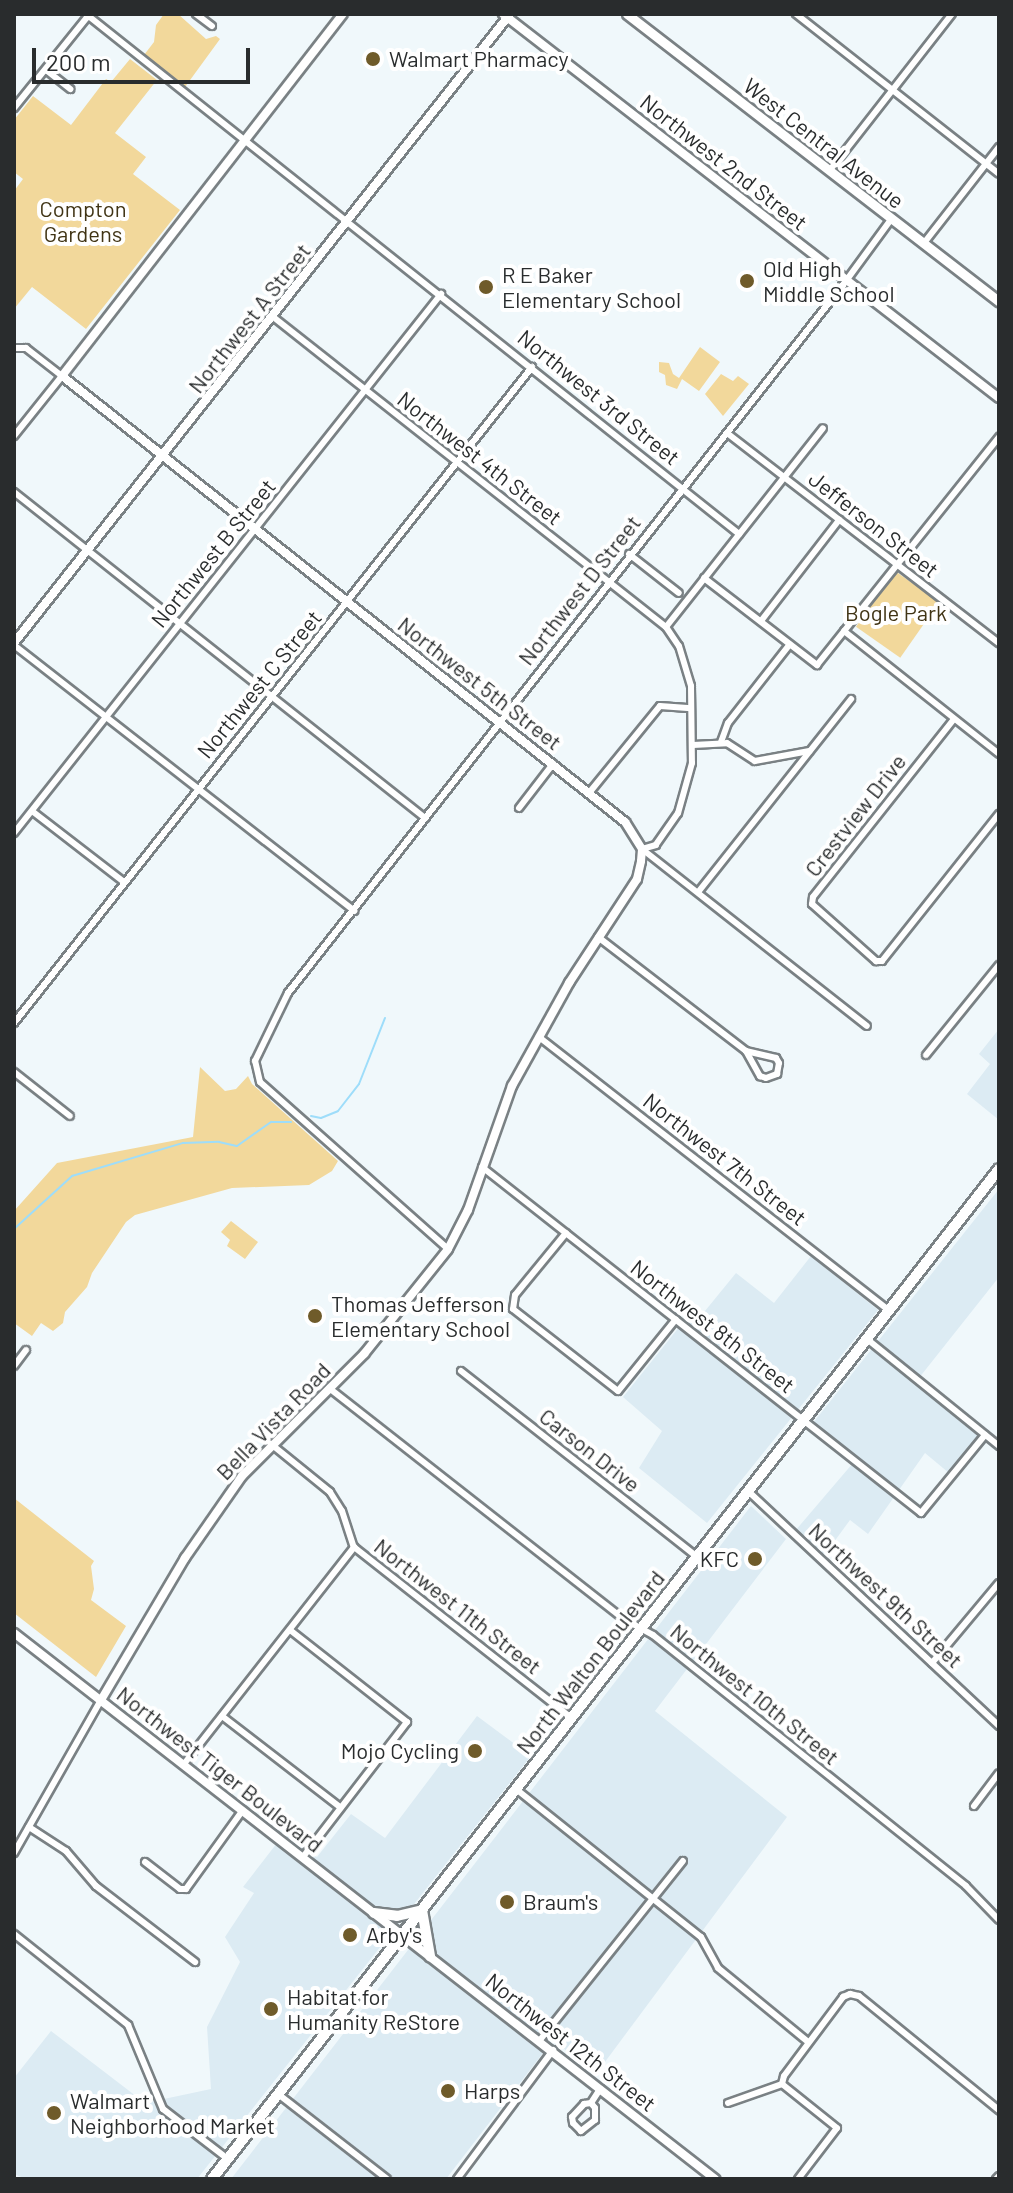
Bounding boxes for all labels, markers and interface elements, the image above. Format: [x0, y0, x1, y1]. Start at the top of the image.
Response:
scale bar [36, 32, 254, 82]
place label: Walmart Pharmacy [389, 46, 569, 72]
text: 200 m [46, 47, 111, 76]
marker: Walmart Pharmacy [364, 50, 382, 68]
street label: West Central Avenue [739, 72, 909, 214]
street label: Northwest 2nd Street [635, 89, 813, 235]
park label: Compton Gardens [39, 195, 127, 246]
street label: Northwest A Street [182, 238, 316, 398]
place label: Old High Middle School [763, 255, 895, 306]
place label: R E Baker Elementary School [502, 261, 681, 312]
marker: Old High Middle School [738, 272, 756, 290]
marker: R E Baker Elementary School [477, 278, 495, 296]
street label: Northwest 3rd Street [513, 324, 685, 470]
street label: Northwest 4th Street [393, 386, 567, 530]
street label: Jefferson Street [804, 465, 944, 583]
street label: Northwest B Street [145, 474, 281, 632]
street label: Northwest D Street [512, 510, 646, 670]
park label: Bogle Park [845, 600, 947, 626]
street label: Northwest C Street [191, 605, 327, 763]
street label: Northwest 5th Street [393, 611, 567, 755]
street label: Crestview Drive [799, 749, 911, 881]
street label: Northwest 7th Street [638, 1087, 812, 1231]
street label: Northwest 8th Street [626, 1254, 800, 1398]
place label: Thomas Jefferson Elementary School [331, 1290, 510, 1342]
marker: Thomas Jefferson Elementary School [306, 1307, 324, 1325]
street label: Bella Vista Road [210, 1357, 336, 1485]
street label: Carson Drive [535, 1403, 645, 1497]
street label: Northwest 9th Street [804, 1517, 968, 1673]
street label: Northwest 11th Street [369, 1533, 547, 1679]
place label: KFC [700, 1546, 739, 1572]
marker: KFC [746, 1550, 764, 1568]
street label: North Walton Boulevard [510, 1565, 670, 1759]
street label: Northwest 10th Street [665, 1618, 845, 1770]
street label: Northwest Tiger Boulevard [112, 1680, 328, 1858]
place label: Mojo Cycling [341, 1738, 459, 1764]
marker: Mojo Cycling [466, 1742, 484, 1760]
place label: Braum's [523, 1889, 598, 1915]
marker: Braum's [498, 1893, 516, 1911]
place label: Arby's [366, 1922, 422, 1948]
marker: Arby's [341, 1926, 359, 1944]
street label: Northwest 12th Street [481, 1967, 661, 2117]
place label: Habitat for Humanity ReStore [287, 1983, 460, 2034]
marker: Habitat for Humanity ReStore [262, 2000, 280, 2018]
place label: Harps [464, 2078, 520, 2104]
marker: Harps [439, 2082, 457, 2100]
place label: Walmart Neighborhood Market [70, 2087, 275, 2138]
marker: Walmart Neighborhood Market [45, 2104, 63, 2122]

